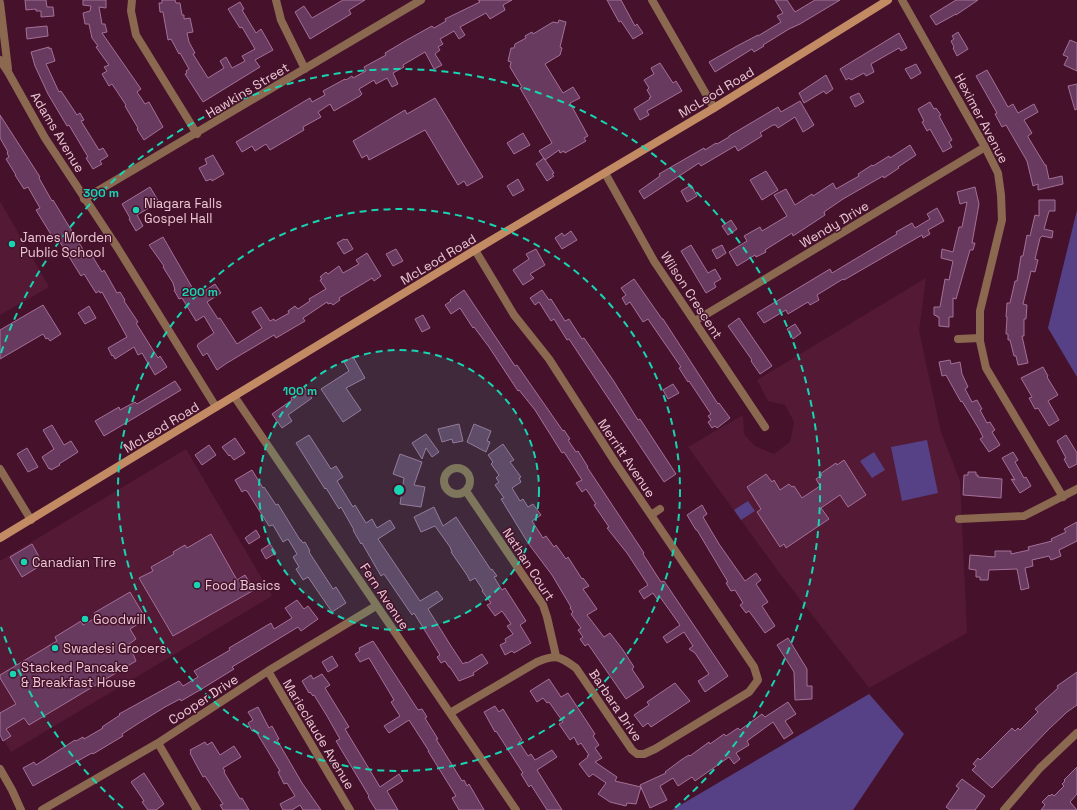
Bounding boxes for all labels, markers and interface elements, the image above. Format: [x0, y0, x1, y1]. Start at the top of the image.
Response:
street label: Hawkins Street [202, 59, 292, 122]
street label: McLeod Road [675, 63, 757, 122]
street label: Heximer Avenue [951, 70, 1012, 166]
street label: Adams Avenue [27, 89, 88, 176]
text: 300 m [83, 185, 119, 201]
place label: Niagara Falls Gospel Hall [144, 195, 222, 227]
street label: Wendy Drive [797, 197, 872, 252]
marker: Niagara Falls Gospel Hall [131, 205, 141, 215]
place label: James Morden Public School [20, 229, 112, 261]
street label: McLeod Road [397, 230, 479, 289]
marker: James Morden Public School [7, 239, 17, 249]
street label: Wilson Crescent [657, 248, 726, 342]
text: 200 m [182, 284, 218, 300]
text: 100 m [283, 383, 317, 399]
street label: McLeod Road [120, 398, 202, 457]
street label: Merritt Avenue [594, 416, 659, 501]
centre of rings [392, 483, 406, 497]
street label: Nathan Court [499, 525, 558, 604]
place label: Canadian Tire [32, 554, 116, 571]
marker: Canadian Tire [19, 557, 29, 567]
street label: Fern Avenue [356, 560, 413, 633]
place label: Food Basics [205, 577, 281, 594]
marker: Food Basics [192, 580, 202, 590]
place label: Goodwill [93, 611, 146, 628]
marker: Goodwill [80, 614, 90, 624]
place label: Swadesi Grocers [63, 640, 167, 657]
marker: Swadesi Grocers [50, 643, 60, 653]
place label: Stacked Pancake & Breakfast House [21, 659, 136, 691]
street label: Barbara Drive [585, 666, 646, 745]
marker: Stacked Pancake & Breakfast House [8, 669, 18, 679]
street label: Cooper Drive [165, 671, 241, 728]
street label: Marieclaude Avenue [279, 676, 358, 793]

